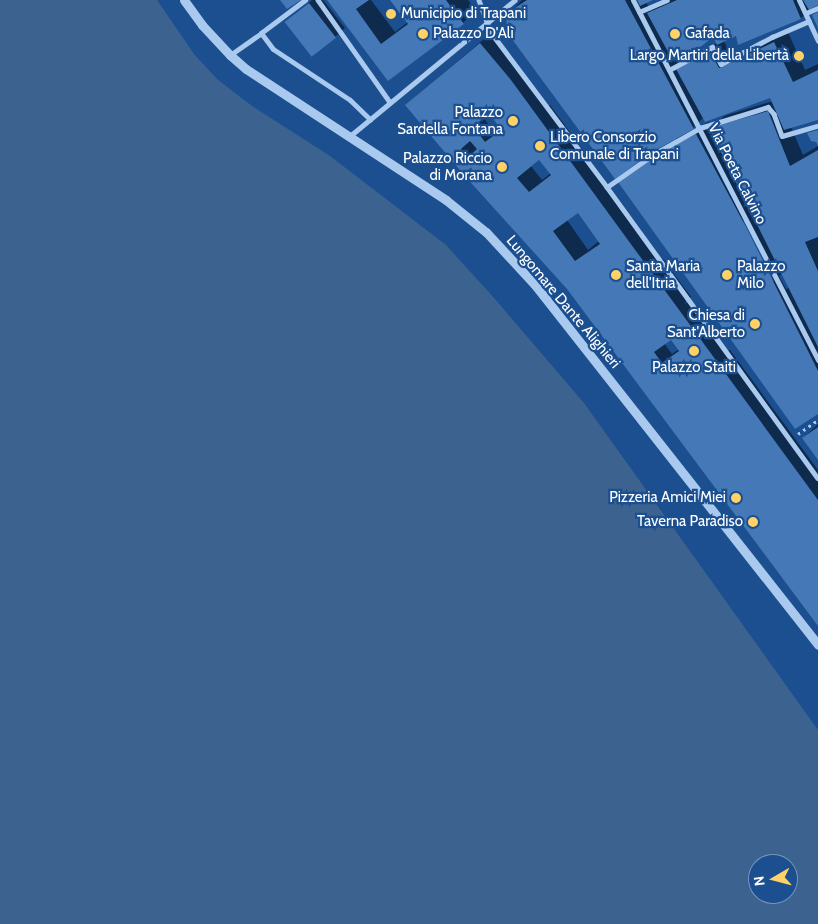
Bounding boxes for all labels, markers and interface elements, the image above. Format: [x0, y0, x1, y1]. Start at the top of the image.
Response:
place label: Municipio di Trapani [401, 5, 526, 23]
marker: Municipio di Trapani [385, 8, 397, 20]
place label: Palazzo D'Alì [433, 25, 514, 43]
place label: Gafada [685, 25, 730, 43]
marker: Palazzo D'Alì [417, 28, 429, 40]
marker: Gafada [669, 28, 681, 40]
place label: Largo Martiri della Libertà [630, 47, 789, 65]
marker: Largo Martiri della Libertà [793, 50, 805, 62]
place label: Palazzo Sardella Fontana [397, 103, 503, 138]
marker: Palazzo Sardella Fontana [507, 115, 519, 127]
street label: Via Poeta Calvino [704, 121, 770, 227]
place label: Libero Consorzio Comunale di Trapani [550, 128, 679, 163]
marker: Libero Consorzio Comunale di Trapani [534, 140, 546, 152]
place label: Palazzo Riccio di Morana [403, 149, 492, 184]
marker: Palazzo Riccio di Morana [496, 161, 508, 173]
street label: Lungomare Dante Alighieri [502, 232, 624, 372]
place label: Santa Maria dell'Itria [626, 257, 700, 292]
place label: Palazzo Milo [737, 257, 786, 292]
marker: Santa Maria dell'Itria [610, 269, 622, 281]
marker: Palazzo Milo [721, 269, 733, 281]
place label: Chiesa di Sant'Alberto [667, 306, 745, 341]
marker: Chiesa di Sant'Alberto [749, 318, 761, 330]
marker: Palazzo Staiti [688, 345, 700, 357]
place label: Palazzo Staiti [652, 359, 736, 377]
place label: Pizzeria Amici Miei [609, 489, 726, 507]
marker: Pizzeria Amici Miei [730, 492, 742, 504]
place label: Taverna Paradiso [637, 513, 743, 531]
marker: Taverna Paradiso [747, 516, 759, 528]
north arrow [748, 854, 798, 904]
text: N [750, 875, 769, 887]

